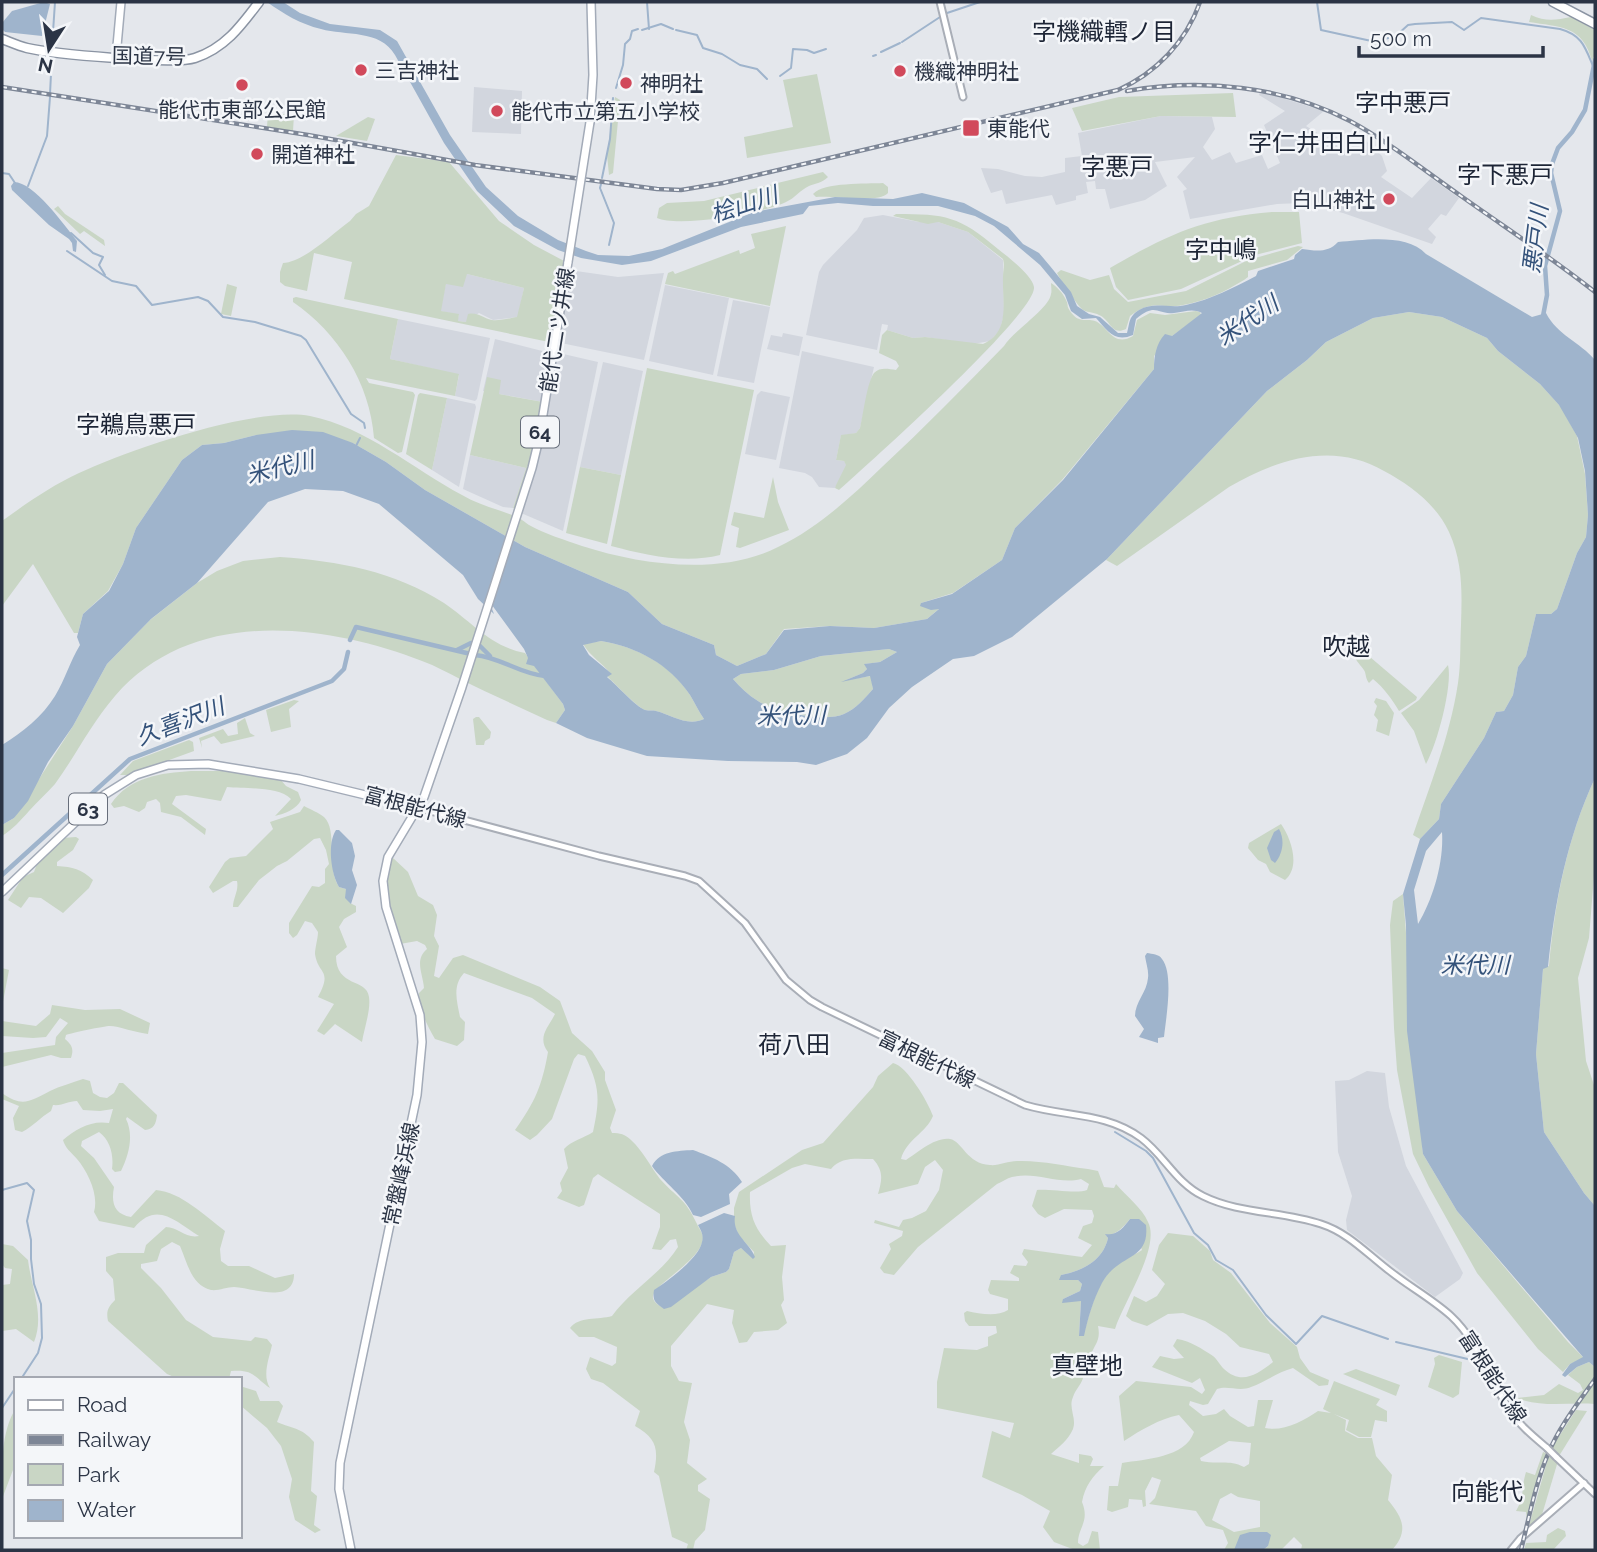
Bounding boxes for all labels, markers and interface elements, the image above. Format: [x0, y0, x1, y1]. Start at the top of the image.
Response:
north arrow [14, 14, 84, 84]
scale bar [1359, 14, 1543, 58]
district label: 字機織轌ノ目 [1032, 17, 1176, 46]
text: 500 m [1370, 26, 1432, 51]
street label: 国道7号 [112, 43, 186, 69]
text: N [36, 53, 55, 78]
place label: 三吉神社 [375, 58, 459, 83]
place label: 機織神明社 [914, 59, 1019, 84]
marker: 三吉神社 [353, 62, 369, 78]
marker: 機織神明社 [892, 63, 908, 79]
place label: 神明社 [640, 71, 703, 96]
marker: 神明社 [618, 75, 634, 91]
marker: 能代市東部公民館 [234, 77, 250, 93]
district label: 字中悪戸 [1355, 88, 1451, 117]
place label: 能代市東部公民館 [158, 97, 326, 122]
place label: 能代市立第五小学校 [511, 99, 700, 124]
marker: 能代市立第五小学校 [489, 103, 505, 119]
place label: 東能代 [987, 116, 1050, 141]
marker: 東能代 [961, 118, 981, 138]
district label: 字仁井田白山 [1248, 128, 1392, 157]
place label: 開道神社 [271, 142, 355, 167]
marker: 開道神社 [249, 146, 265, 162]
district label: 字悪戸 [1081, 152, 1153, 181]
district label: 字下悪戸 [1457, 160, 1553, 189]
water label: 桧山川 [707, 180, 784, 228]
place label: 白山神社 [1291, 187, 1375, 212]
marker: 白山神社 [1381, 191, 1397, 207]
water label: 悪戸川 [1517, 200, 1553, 275]
district label: 字中嶋 [1185, 235, 1257, 264]
street label: 能代二ツ井線 [535, 266, 579, 394]
water label: 米代川 [1211, 288, 1286, 350]
district label: 字鵜鳥悪戸 [76, 410, 196, 439]
road number: 64 [521, 416, 559, 448]
water label: 米代川 [243, 445, 320, 488]
district label: 吹越 [1322, 632, 1370, 661]
water label: 久喜沢川 [132, 691, 231, 750]
water label: 米代川 [756, 701, 829, 729]
street label: 富根能代線 [361, 781, 469, 833]
road number: 63 [69, 794, 107, 824]
water label: 米代川 [1441, 951, 1513, 978]
street label: 富根能代線 [874, 1025, 980, 1093]
district label: 荷八田 [758, 1030, 830, 1059]
street label: 常盤峰浜線 [378, 1120, 424, 1228]
street label: 富根能代線 [1454, 1326, 1532, 1428]
district label: 真壁地 [1051, 1351, 1123, 1380]
legend [14, 1377, 242, 1538]
text: Road [77, 1392, 127, 1417]
text: Railway [77, 1427, 151, 1452]
text: Park [77, 1462, 120, 1487]
district label: 向能代 [1451, 1477, 1523, 1506]
text: Water [77, 1497, 136, 1522]

